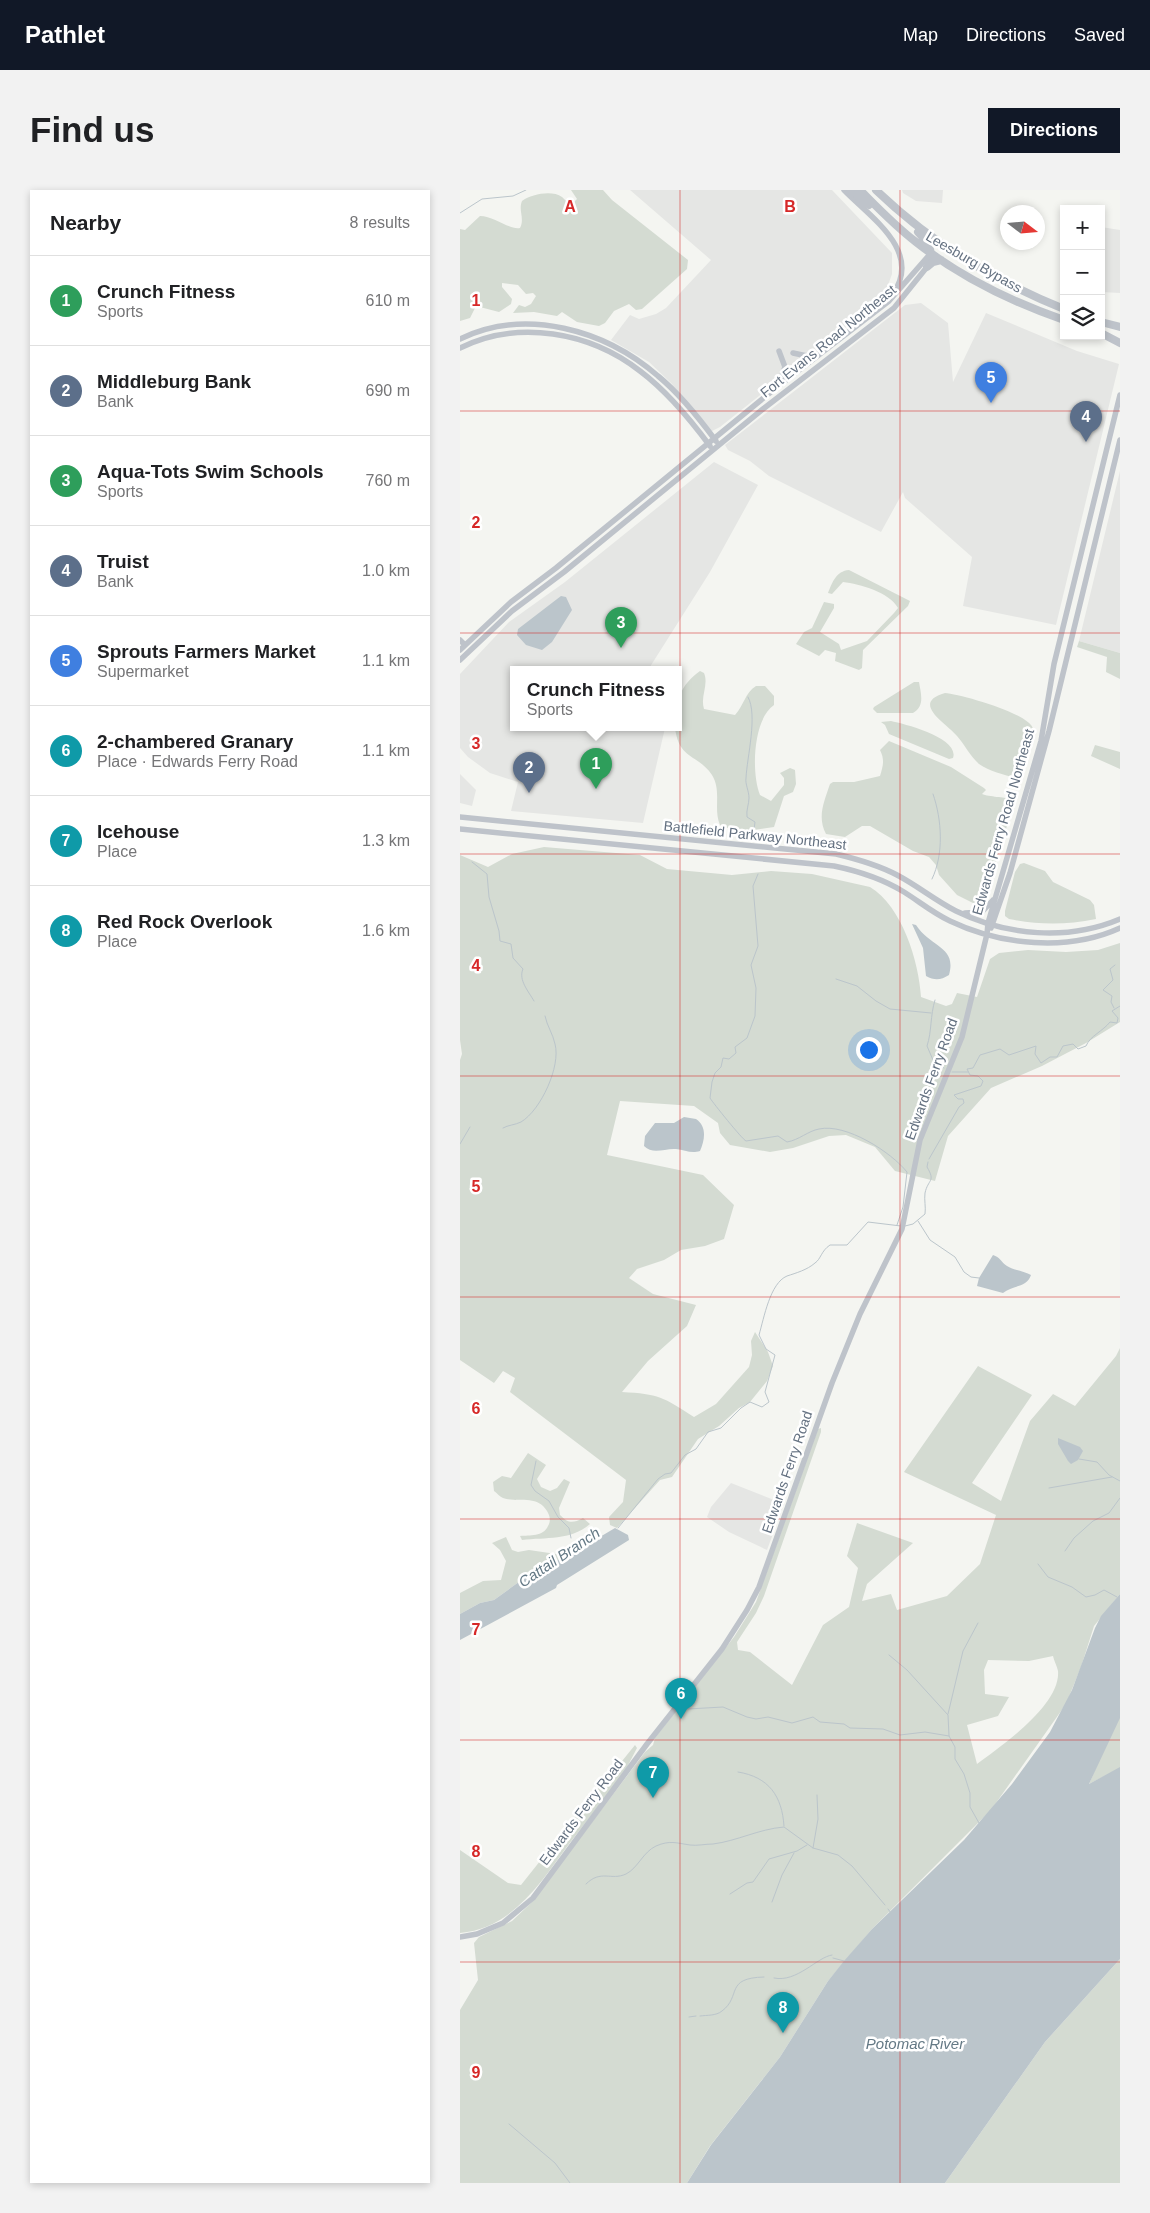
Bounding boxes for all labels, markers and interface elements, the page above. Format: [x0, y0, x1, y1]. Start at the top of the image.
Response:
text: Pathlet [25, 21, 105, 48]
text: Map [903, 25, 938, 45]
text: Directions [966, 25, 1046, 45]
text: Saved [1074, 25, 1125, 45]
button: Directions [988, 108, 1120, 153]
text: Find us [30, 110, 154, 149]
text: A [564, 198, 576, 215]
text: B [784, 198, 796, 215]
north arrow [1000, 205, 1045, 250]
map controls [1060, 205, 1105, 340]
button: + [1060, 205, 1105, 250]
text: Nearby [50, 211, 121, 234]
text: 8 results [350, 214, 410, 231]
street label: Leesburg Bypass [923, 228, 1025, 296]
button: − [1060, 250, 1105, 295]
text: Crunch Fitness [97, 281, 235, 302]
street label: Fort Evans Road Northeast [757, 281, 899, 401]
text: 1 [62, 292, 70, 309]
text: 610 m [366, 292, 410, 309]
text: 1 [472, 292, 481, 309]
button: layers [1060, 295, 1105, 340]
text: Sports [97, 303, 143, 320]
pin: 5 [975, 362, 1007, 403]
text: Middleburg Bank [97, 371, 251, 392]
text: 2 [62, 382, 70, 399]
text: 690 m [366, 382, 410, 399]
text: Bank [97, 393, 133, 410]
pin: 4 [1070, 401, 1102, 442]
text: Aqua-Tots Swim Schools [97, 461, 324, 482]
text: 3 [62, 472, 70, 489]
text: 760 m [366, 472, 410, 489]
text: Sports [97, 483, 143, 500]
text: 2 [472, 514, 481, 531]
text: Truist [97, 551, 149, 572]
text: 4 [62, 562, 70, 579]
text: 1.0 km [362, 562, 410, 579]
text: Bank [97, 573, 133, 590]
pin: 3 [605, 607, 637, 648]
text: Sprouts Farmers Market [97, 641, 316, 662]
text: 5 [62, 652, 70, 669]
text: 1.1 km [362, 652, 410, 669]
text: Supermarket [97, 663, 189, 680]
popup [510, 666, 682, 731]
text: Crunch Fitness [527, 679, 665, 700]
text: Sports [527, 701, 573, 718]
street label: Edwards Ferry Road Northeast [969, 727, 1037, 917]
text: 2-chambered Granary [97, 731, 293, 752]
text: 3 [472, 735, 481, 752]
text: 6 [62, 742, 70, 759]
text: 1.1 km [362, 742, 410, 759]
pin: 1 [580, 748, 612, 789]
pin: 2 [513, 752, 545, 793]
text: Place · Edwards Ferry Road [97, 753, 298, 770]
street label: Battlefield Parkway Northeast [663, 817, 847, 853]
text: Icehouse [97, 821, 179, 842]
text: 7 [62, 832, 70, 849]
text: 1.3 km [362, 832, 410, 849]
text: Place [97, 843, 137, 860]
text: Red Rock Overlook [97, 911, 272, 932]
text: 8 [62, 922, 70, 939]
text: 1.6 km [362, 922, 410, 939]
text: Place [97, 933, 137, 950]
text: 4 [472, 957, 481, 974]
street label: Edwards Ferry Road [902, 1016, 960, 1142]
your location [856, 1037, 882, 1063]
text: 5 [472, 1178, 481, 1195]
text: 6 [472, 1400, 481, 1417]
street label: Edwards Ferry Road [759, 1409, 815, 1535]
water label: Cattail Branch [515, 1524, 603, 1590]
text: 7 [472, 1621, 481, 1638]
pin: 6 [665, 1678, 697, 1719]
street label: Edwards Ferry Road [536, 1756, 626, 1868]
pin: 7 [637, 1757, 669, 1798]
text: 8 [472, 1843, 481, 1860]
pin: 8 [767, 1992, 799, 2033]
water label: Potomac River [866, 2035, 965, 2052]
text: 9 [472, 2064, 481, 2081]

